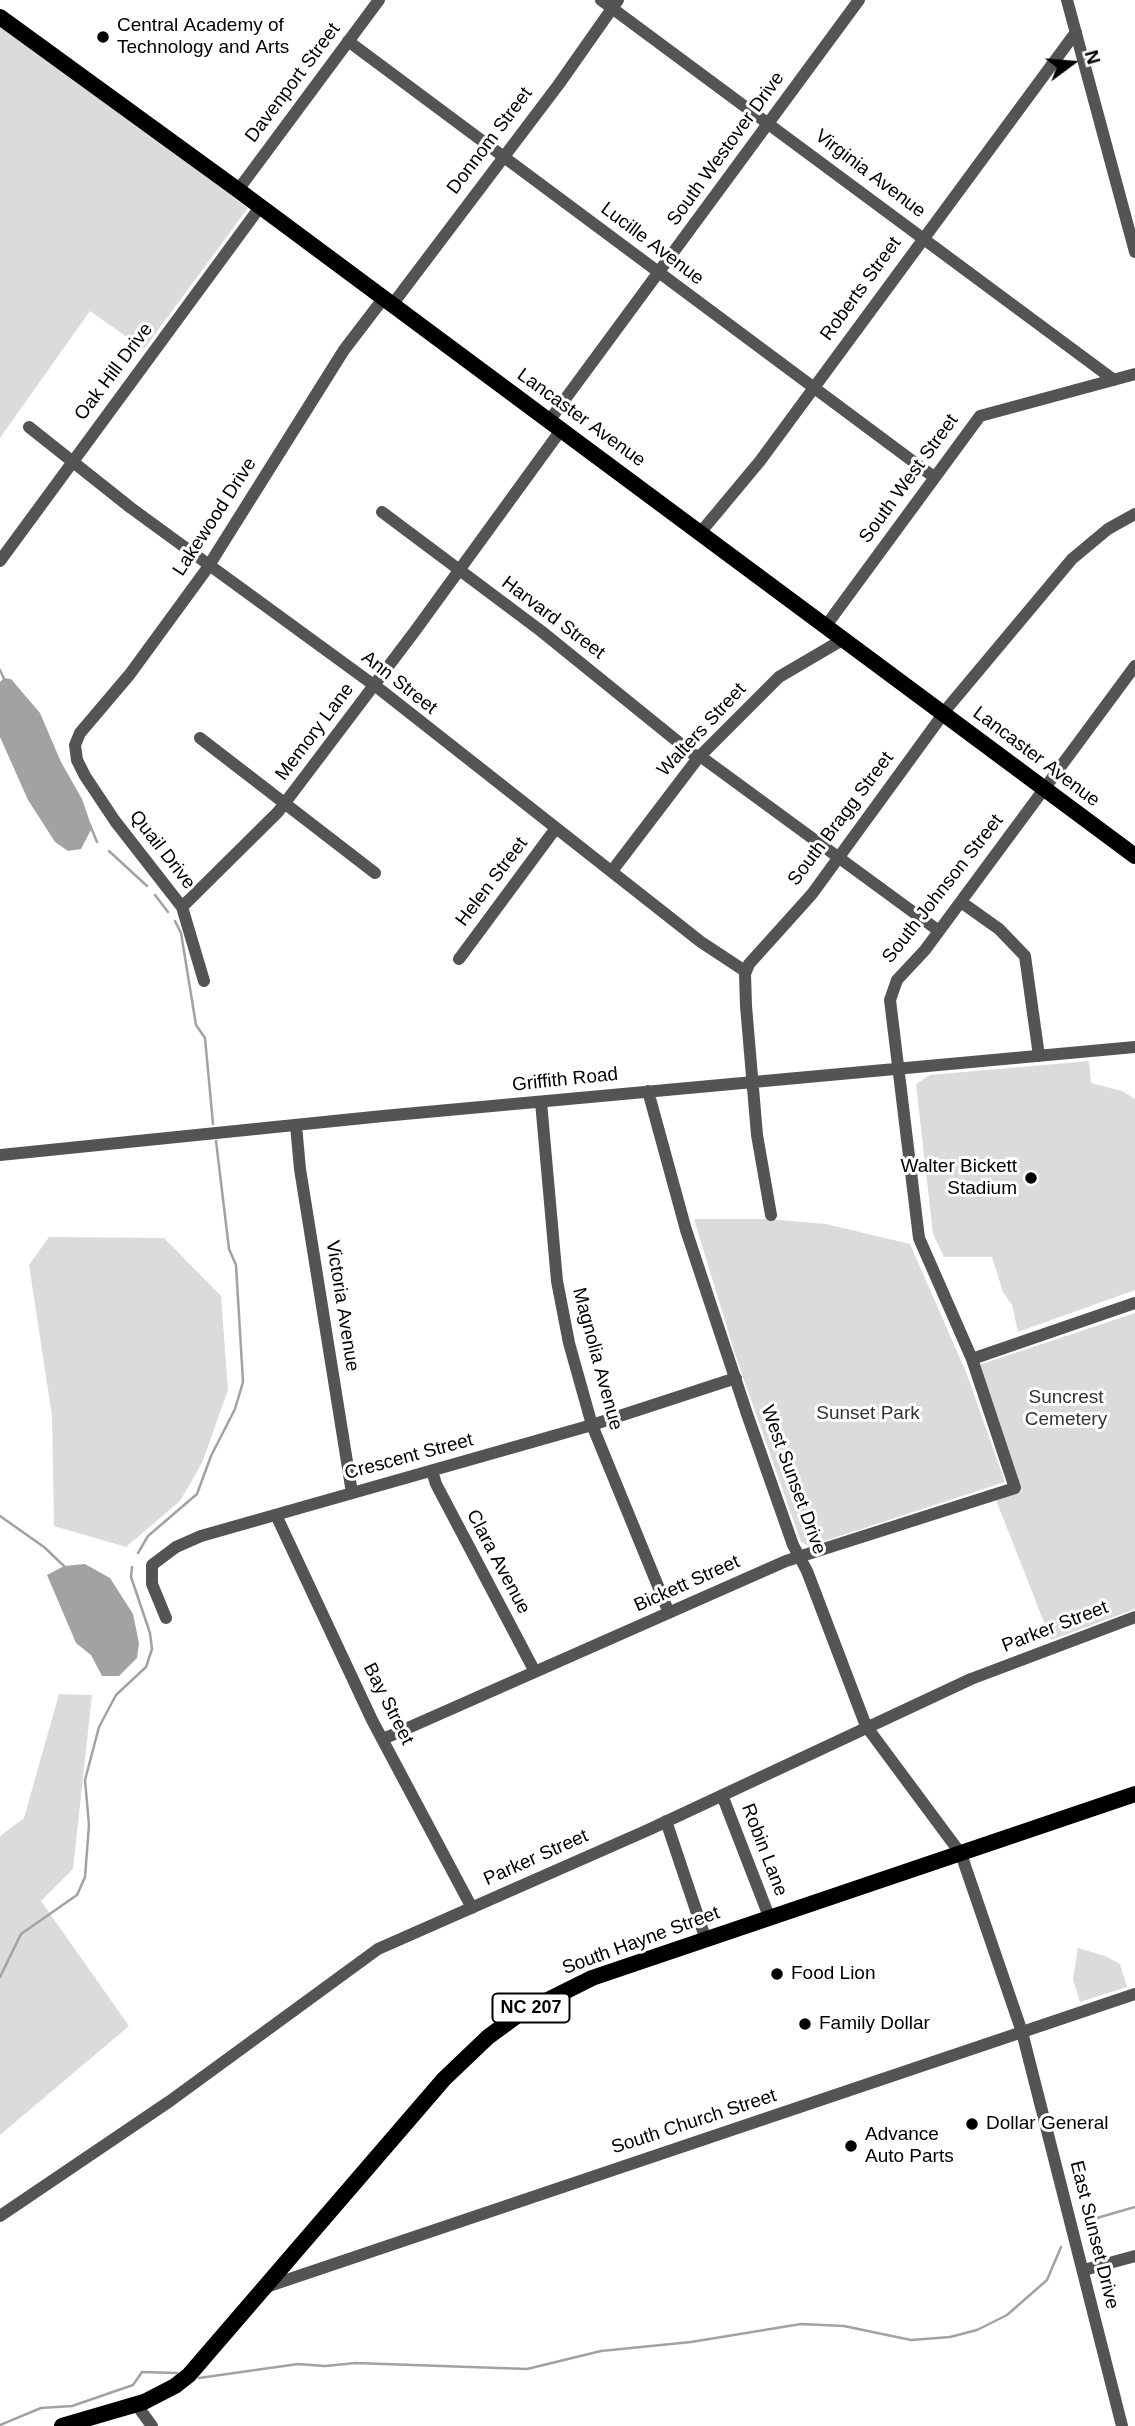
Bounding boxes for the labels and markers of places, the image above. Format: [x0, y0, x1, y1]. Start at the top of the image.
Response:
place label: Central Academy of Technology and Arts [117, 15, 289, 59]
marker: Central Academy of Technology and Arts [95, 29, 111, 45]
place label: Walter Bickett Stadium [901, 1156, 1017, 1200]
marker: Walter Bickett Stadium [1023, 1170, 1039, 1186]
place label: Food Lion [791, 1963, 876, 1985]
marker: Food Lion [769, 1966, 785, 1982]
place label: Family Dollar [819, 2013, 930, 2035]
marker: Family Dollar [797, 2016, 813, 2032]
place label: Dollar General [986, 2113, 1108, 2135]
marker: Dollar General [964, 2116, 980, 2132]
place label: Advance Auto Parts [865, 2124, 954, 2168]
marker: Advance Auto Parts [843, 2138, 859, 2154]

